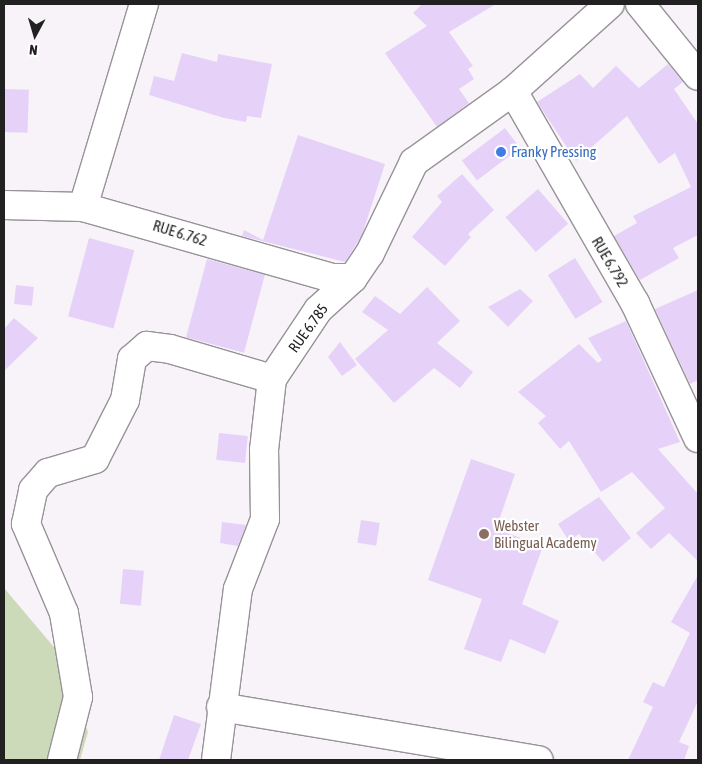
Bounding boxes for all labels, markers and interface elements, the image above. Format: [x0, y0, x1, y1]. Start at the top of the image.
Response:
north arrow [10, 10, 60, 60]
text: N [28, 42, 38, 58]
place label: Franky Pressing [511, 143, 596, 161]
marker: Franky Pressing [495, 146, 507, 158]
street label: RUE 6.762 [151, 216, 209, 250]
street label: RUE 6.792 [588, 234, 632, 290]
street label: RUE 6.785 [284, 300, 332, 356]
place label: Webster Bilingual Academy [494, 516, 597, 551]
marker: Webster Bilingual Academy [478, 528, 490, 540]

